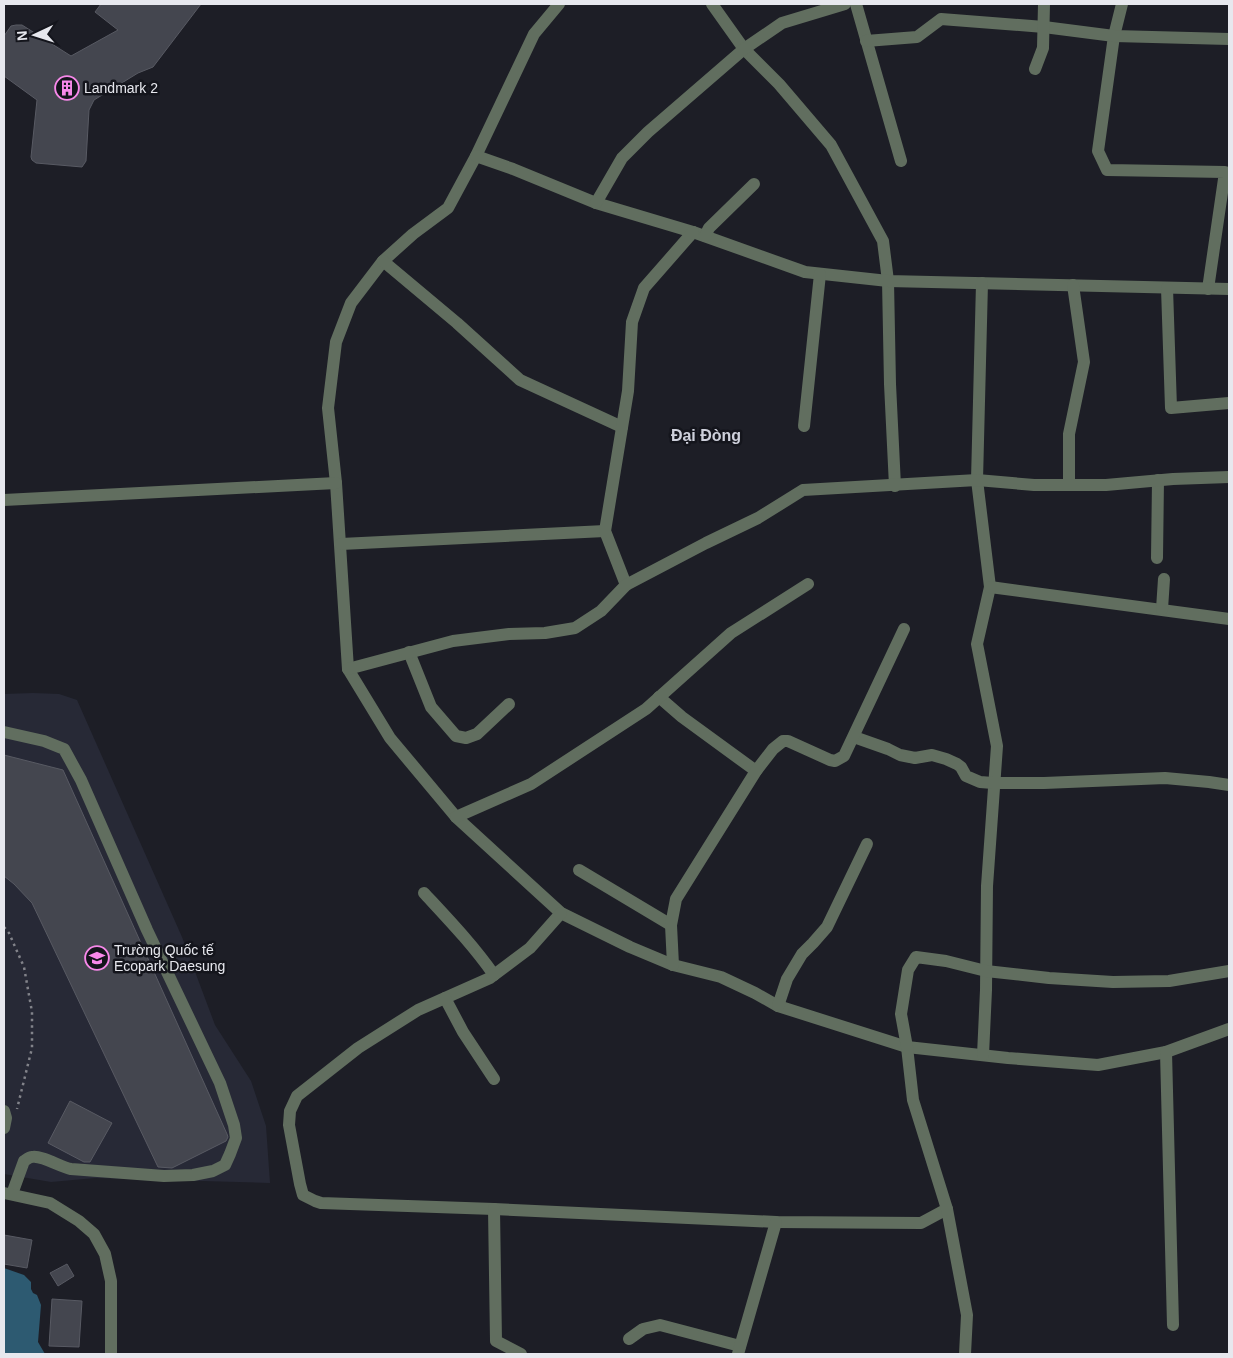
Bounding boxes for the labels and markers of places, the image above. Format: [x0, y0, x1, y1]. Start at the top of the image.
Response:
building icon: Landmark 2 [54, 75, 80, 101]
place label: Landmark 2 [84, 80, 158, 96]
place label: Trường Quốc tế Ecopark Daesung [114, 942, 225, 974]
school or university icon: Trường Quốc tế Ecopark Daesung [84, 945, 110, 971]

